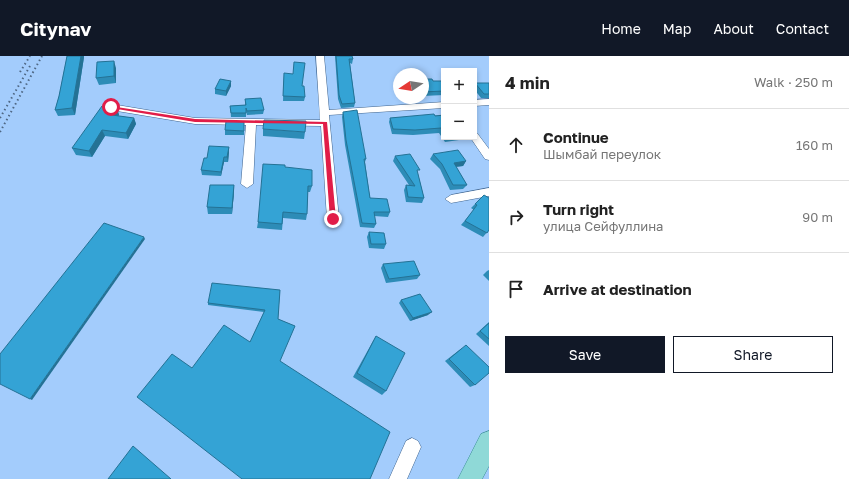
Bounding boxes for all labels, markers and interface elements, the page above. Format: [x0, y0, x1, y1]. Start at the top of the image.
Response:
text: Citynav [20, 17, 92, 40]
text: Home [601, 20, 641, 37]
text: Map [663, 20, 691, 37]
text: About [713, 20, 754, 37]
text: Contact [776, 20, 829, 37]
north arrow [393, 68, 429, 104]
map controls [441, 68, 477, 140]
button: + [441, 68, 477, 104]
text: 4 min [505, 72, 550, 93]
text: Walk · 250 m [754, 74, 833, 90]
route start [102, 98, 120, 116]
button: − [441, 104, 477, 140]
text: Continue [543, 128, 609, 146]
icon: ahead [505, 134, 527, 156]
text: 160 m [796, 137, 833, 153]
text: Шымбай переулок [543, 146, 661, 162]
text: Turn right [543, 200, 614, 218]
icon: right [505, 206, 527, 228]
text: 90 m [802, 209, 833, 225]
route end [324, 210, 342, 228]
text: улица Сейфуллина [543, 218, 663, 234]
icon: arrive [505, 278, 527, 300]
text: Arrive at destination [543, 280, 692, 298]
button: Save [505, 336, 665, 373]
button: Share [673, 336, 833, 373]

